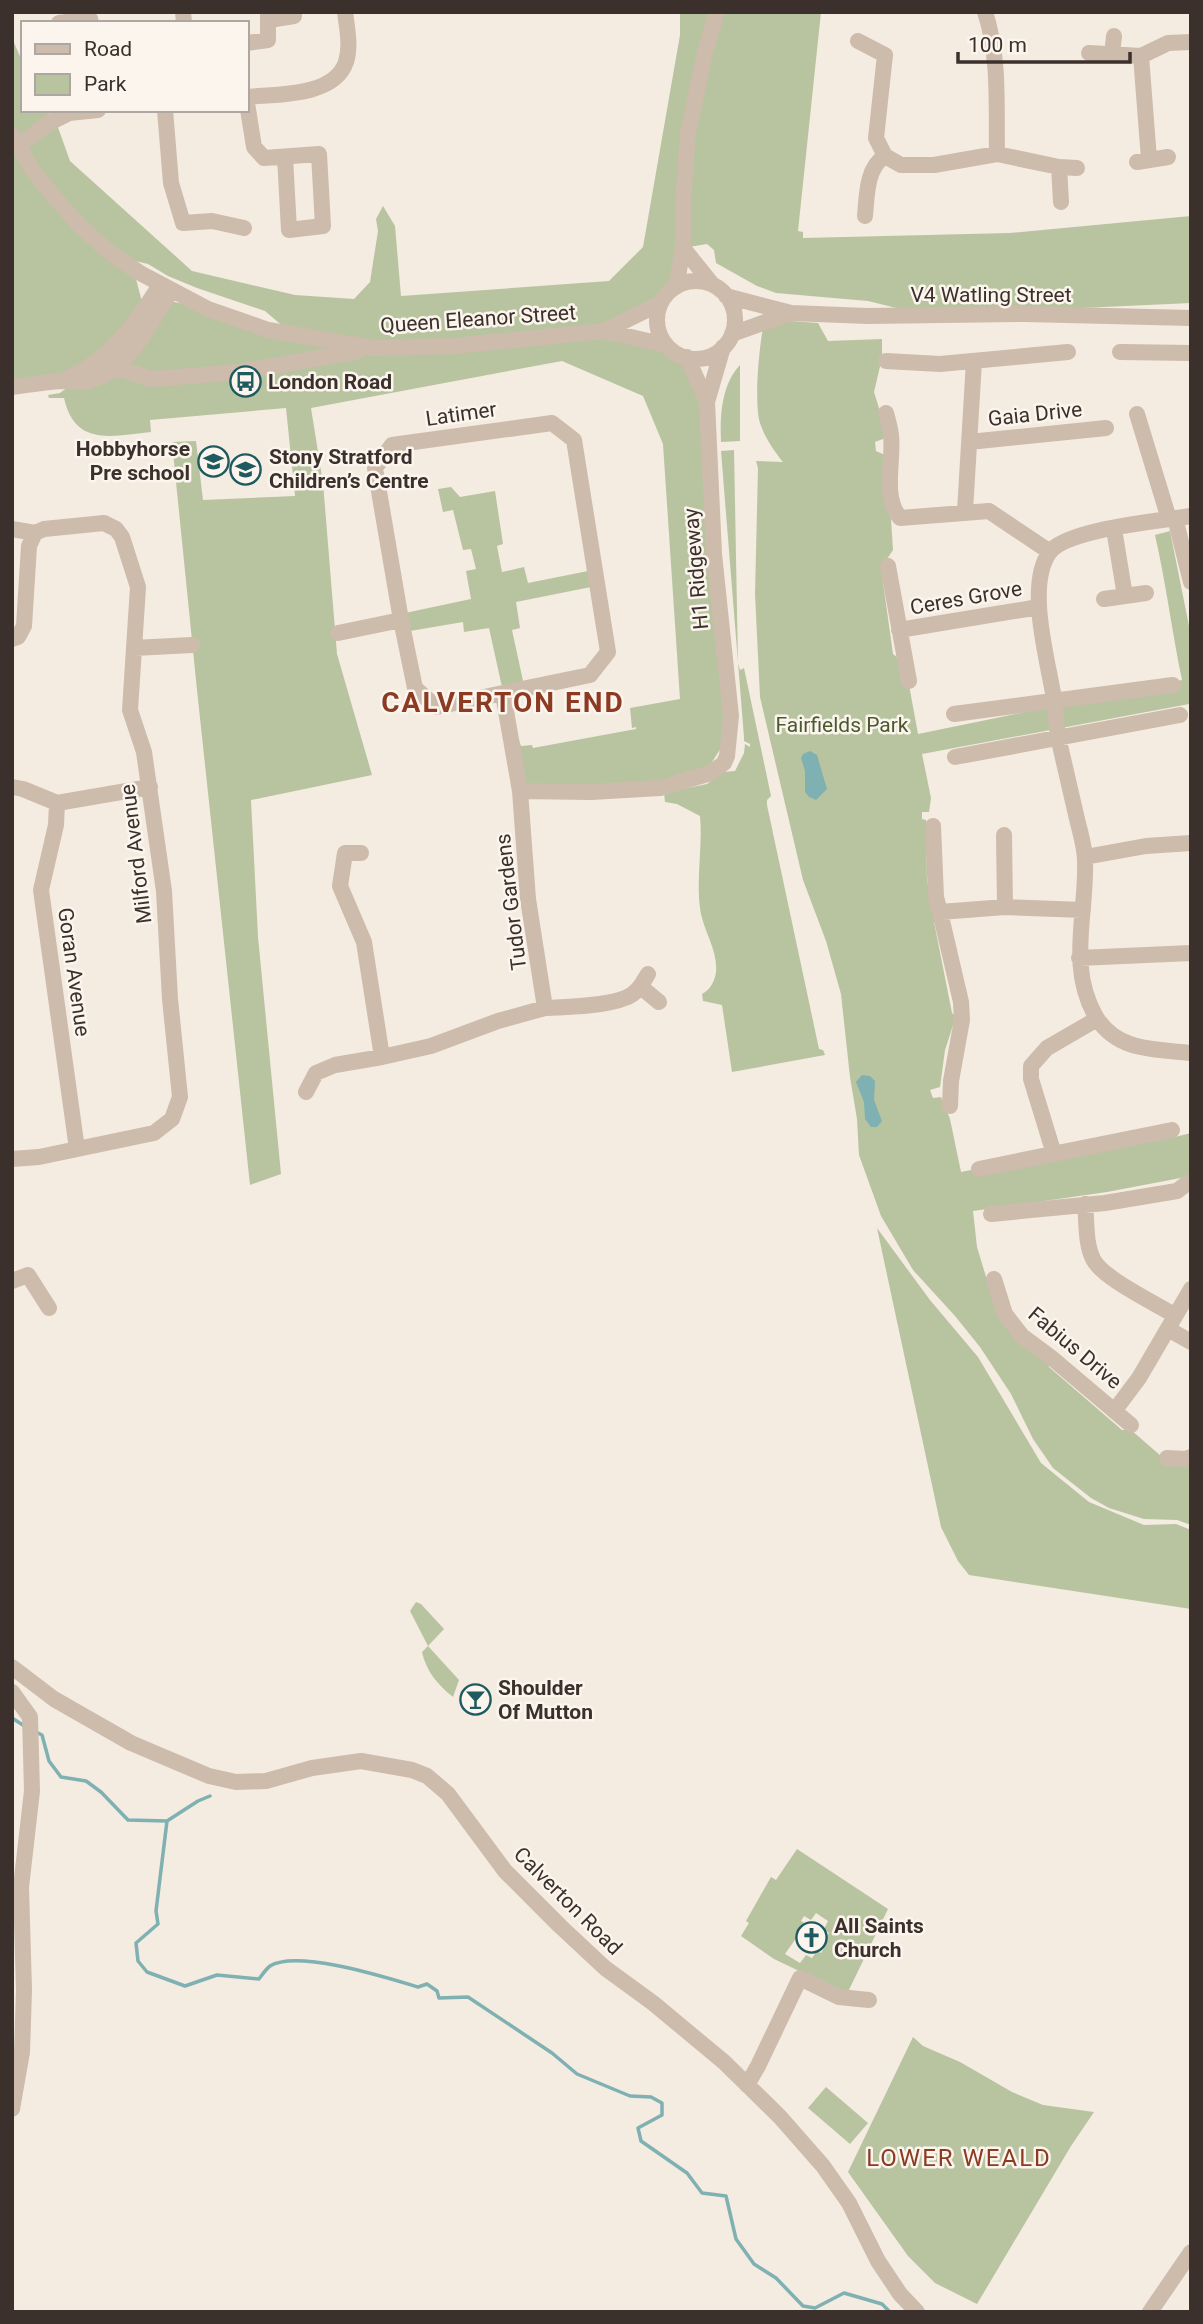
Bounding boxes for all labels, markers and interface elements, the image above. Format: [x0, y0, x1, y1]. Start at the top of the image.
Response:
legend [21, 21, 248, 112]
scale bar [958, 21, 1130, 65]
text: 100 m [968, 33, 1027, 57]
text: Road [84, 37, 132, 61]
text: Park [84, 72, 127, 96]
street label: V4 Watling Street [910, 283, 1072, 307]
street label: Queen Eleanor Street [379, 300, 577, 338]
bus stop icon: London Road [228, 365, 262, 399]
place label: London Road [268, 370, 392, 394]
street label: Latimer [424, 397, 498, 431]
street label: Gaia Drive [987, 397, 1083, 431]
place label: Hobbyhorse Pre school [76, 437, 190, 485]
school or university icon: Hobbyhorse Pre school [196, 444, 230, 478]
place label: Stony Stratford Children’s Centre [269, 445, 429, 493]
school or university icon: Stony Stratford Children’s Centre [229, 452, 263, 486]
street label: H1 Ridgeway [679, 507, 713, 631]
street label: Ceres Grove [908, 576, 1024, 620]
district label: CALVERTON END [381, 686, 625, 719]
park label: Fairfields Park [776, 713, 909, 737]
street label: Milford Avenue [116, 783, 156, 925]
street label: Tudor Gardens [491, 832, 531, 972]
street label: Goran Avenue [53, 906, 95, 1038]
street label: Fabius Drive [1023, 1302, 1127, 1394]
place label: Shoulder Of Mutton [498, 1676, 593, 1724]
bar icon: Shoulder Of Mutton [458, 1683, 492, 1717]
street label: Calverton Road [509, 1842, 627, 1960]
place label: All Saints Church [834, 1914, 924, 1962]
church icon: All Saints Church [794, 1921, 828, 1955]
district label: LOWER WEALD [866, 2144, 1052, 2172]

